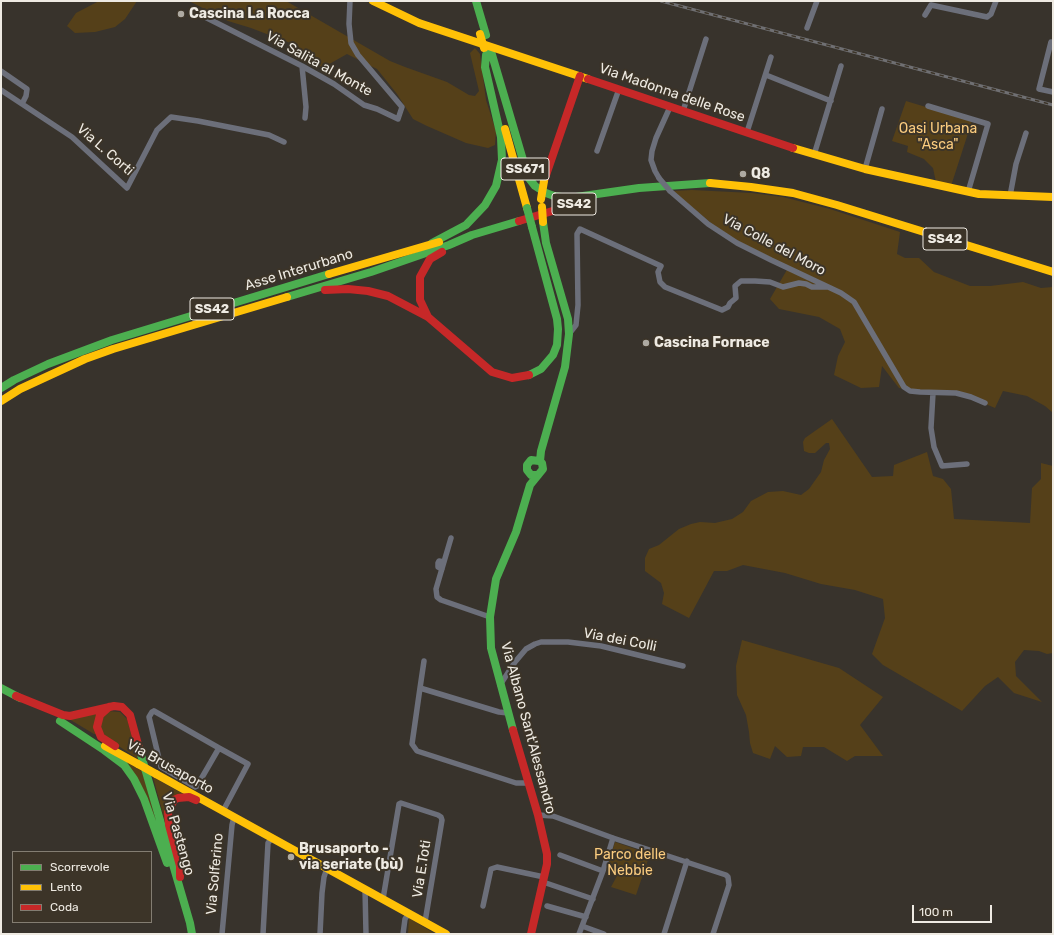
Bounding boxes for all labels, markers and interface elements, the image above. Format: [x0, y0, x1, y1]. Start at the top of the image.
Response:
place label: Cascina La Rocca [189, 6, 310, 22]
marker: Cascina La Rocca [176, 9, 186, 19]
street label: Via Salita al Monte [263, 28, 375, 100]
street label: Via Madonna delle Rose [597, 60, 747, 126]
street label: Via L. Corti [73, 121, 137, 179]
park label: Oasi Urbana "Asca" [899, 121, 977, 154]
road number: SS671 [501, 158, 549, 180]
place label: Q8 [751, 166, 770, 182]
marker: Q8 [738, 169, 748, 179]
road number: SS42 [552, 193, 596, 215]
street label: Via Colle del Moro [720, 211, 828, 279]
road number: SS42 [923, 228, 967, 250]
street label: Asse Interurbano [243, 246, 355, 294]
road number: SS42 [190, 298, 234, 320]
place label: Cascina Fornace [654, 335, 770, 351]
marker: Cascina Fornace [641, 338, 651, 348]
street label: Via dei Colli [582, 625, 658, 655]
street label: Via Albano Sant'Alessandro [497, 640, 559, 816]
street label: Via Brusaporto [124, 736, 216, 798]
street label: Via Pastengo [158, 791, 198, 877]
street label: Via Solferino [203, 832, 227, 916]
street label: Via E.Toti [409, 839, 435, 899]
place label: Brusaporto - via seriate (bù) [299, 841, 403, 874]
park label: Parco delle Nebbie [594, 847, 666, 880]
legend [12, 851, 152, 923]
marker: Brusaporto - via seriate (bù) [286, 852, 296, 862]
text: Scorrevole [50, 860, 109, 874]
text: Lento [50, 880, 82, 894]
scale bar [914, 897, 994, 923]
text: Coda [50, 900, 79, 914]
text: 100 m [919, 905, 953, 919]

